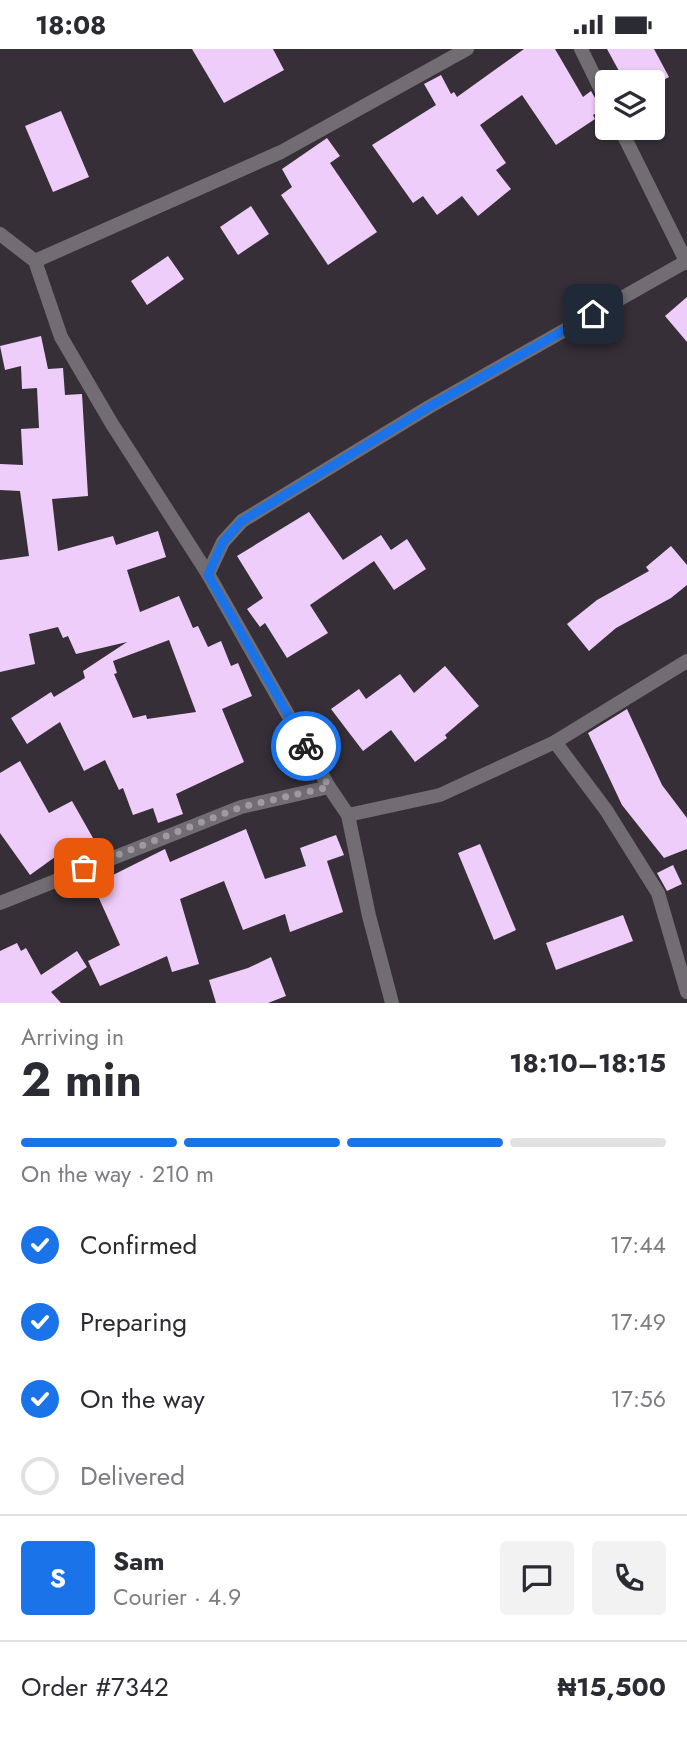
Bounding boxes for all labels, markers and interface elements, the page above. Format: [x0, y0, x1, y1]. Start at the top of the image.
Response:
text: 18:08 [35, 6, 106, 44]
map controls [595, 70, 665, 140]
button: layers [595, 70, 665, 140]
pin [563, 284, 623, 344]
icon: home [574, 295, 612, 333]
courier [271, 711, 341, 781]
icon: bike [287, 727, 325, 765]
pin [54, 838, 114, 898]
icon: bag [65, 849, 103, 887]
text: Arriving in [21, 1020, 124, 1054]
text: 18:10–18:15 [509, 1044, 666, 1082]
text: 2 min [21, 1047, 142, 1113]
text: On the way · 210 m [21, 1157, 214, 1191]
icon: check [21, 1226, 59, 1264]
text: Confirmed [80, 1226, 197, 1264]
text: 17:44 [610, 1228, 666, 1262]
icon: check [21, 1303, 59, 1341]
text: Preparing [80, 1303, 187, 1341]
text: 17:49 [610, 1305, 666, 1339]
icon: check [21, 1380, 59, 1418]
text: On the way [80, 1380, 205, 1418]
text: 17:56 [610, 1382, 666, 1416]
text: Delivered [80, 1457, 185, 1495]
button: chat [500, 1541, 574, 1615]
button: phone [592, 1541, 666, 1615]
text: Sam [113, 1542, 165, 1580]
text: S [50, 1559, 66, 1597]
text: Courier · 4.9 [113, 1580, 241, 1614]
text: Order #7342 [21, 1668, 169, 1706]
text: ₦15,500 [558, 1668, 666, 1706]

